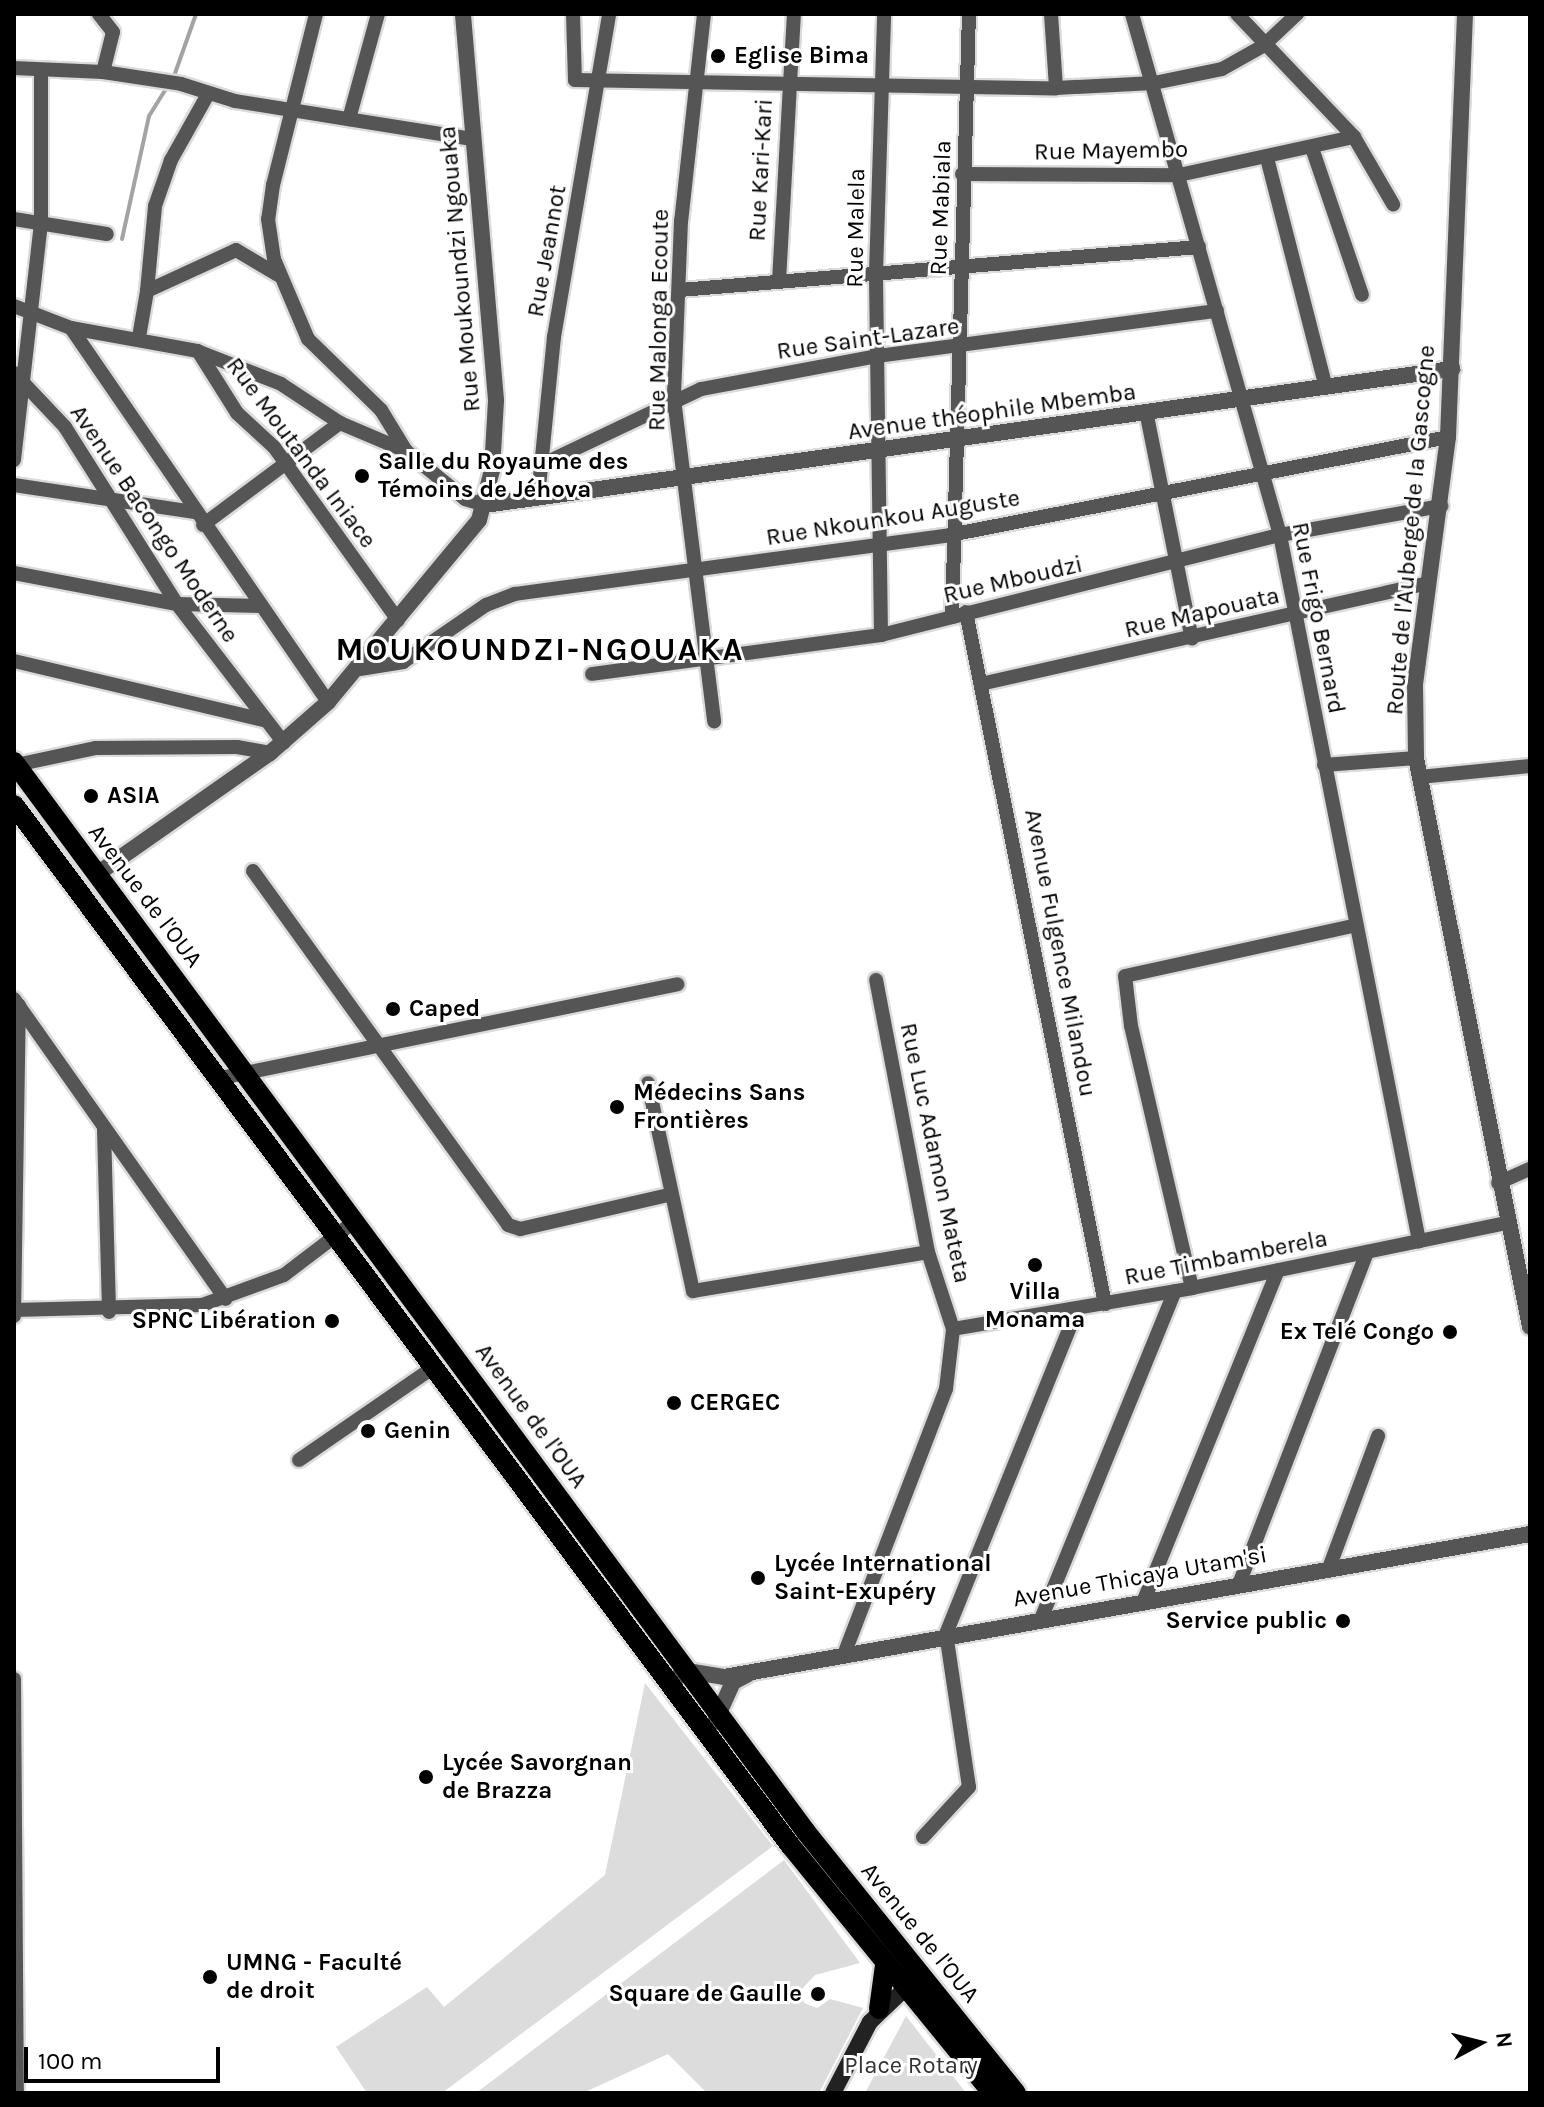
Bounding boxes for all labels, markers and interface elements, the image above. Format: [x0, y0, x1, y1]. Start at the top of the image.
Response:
place label: Eglise Bima [734, 42, 869, 70]
marker: Eglise Bima [709, 47, 727, 65]
street label: Rue Kari-Kari [743, 98, 779, 242]
street label: Rue Moukoundzi Ngouaka [433, 125, 487, 413]
street label: Rue Mayembo [1034, 135, 1188, 167]
street label: Rue Mabiala [924, 140, 958, 276]
street label: Rue Malela [841, 168, 871, 288]
street label: Rue Jeannot [521, 183, 573, 319]
street label: Rue Malonga Ecoute [643, 209, 675, 431]
street label: Rue Saint-Lazare [775, 312, 961, 366]
street label: Route de l'Auberge de la Gascogne [1380, 344, 1442, 716]
street label: Rue Moutanda Iniace [220, 352, 382, 554]
street label: Avenue théophile Mbemba [846, 378, 1138, 446]
street label: Avenue Bacongo Moderne [64, 400, 244, 648]
place label: Salle du Royaume des Témoins de Jéhova [378, 448, 628, 504]
marker: Salle du Royaume des Témoins de Jéhova [353, 467, 371, 485]
street label: Rue Nkounkou Auguste [764, 484, 1022, 552]
street label: Rue Frigo Bernard [1285, 520, 1351, 716]
street label: Rue Mboudzi [940, 550, 1086, 610]
street label: Rue Mapouata [1122, 581, 1282, 645]
district label: MOUKOUNDZI-NGOUAKA [336, 631, 744, 669]
place label: ASIA [107, 782, 160, 810]
marker: ASIA [82, 787, 100, 805]
street label: Avenue Fulgence Milandou [1018, 807, 1102, 1099]
street label: Avenue de l'OUA [82, 819, 208, 973]
place label: Caped [409, 995, 480, 1023]
marker: Caped [384, 1000, 402, 1018]
street label: Rue Luc Adamon Mateta [893, 1020, 977, 1286]
place label: Médecins Sans Frontières [633, 1079, 805, 1135]
marker: Médecins Sans Frontières [608, 1098, 626, 1116]
street label: Rue Timbamberela [1122, 1224, 1330, 1292]
marker: Villa Monama [1026, 1256, 1044, 1274]
place label: Villa Monama [985, 1278, 1085, 1334]
place label: SPNC Libération [132, 1307, 316, 1335]
marker: SPNC Libération [323, 1312, 341, 1330]
place label: Ex Telé Congo [1280, 1318, 1434, 1346]
marker: Ex Telé Congo [1441, 1323, 1459, 1341]
street label: Avenue de l'OUA [469, 1338, 593, 1494]
place label: CERGEC [690, 1389, 780, 1417]
marker: CERGEC [665, 1394, 683, 1412]
place label: Genin [384, 1417, 451, 1445]
marker: Genin [359, 1422, 377, 1440]
street label: Avenue Thicaya Utam'si [1011, 1540, 1269, 1614]
place label: Lycée International Saint-Exupéry [774, 1550, 991, 1606]
marker: Lycée International Saint-Exupéry [749, 1569, 767, 1587]
place label: Service public [1165, 1607, 1327, 1635]
marker: Service public [1334, 1612, 1352, 1630]
place label: Lycée Savorgnan de Brazza [442, 1749, 632, 1805]
marker: Lycée Savorgnan de Brazza [417, 1768, 435, 1786]
street label: Avenue de l'OUA [855, 1857, 985, 2009]
place label: UMNG - Faculté de droit [226, 1949, 402, 2005]
marker: UMNG - Faculté de droit [201, 1968, 219, 1986]
place label: Square de Gaulle [609, 1980, 802, 2008]
marker: Square de Gaulle [809, 1985, 827, 2003]
north arrow [1440, 2003, 1520, 2083]
scale bar [28, 2031, 224, 2081]
text: N [1490, 2031, 1518, 2049]
text: 100 m [38, 2047, 103, 2075]
park label: Place Rotary [844, 2052, 978, 2080]

